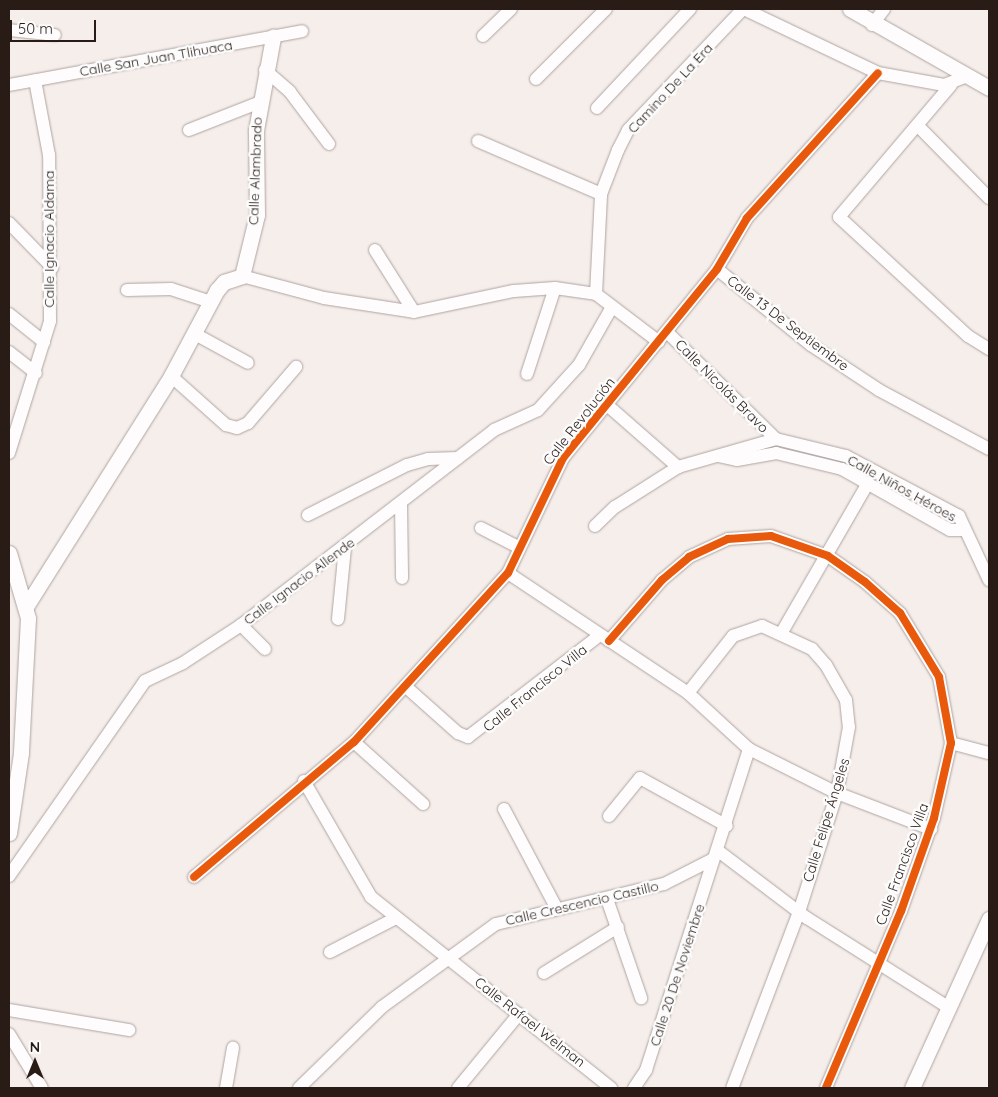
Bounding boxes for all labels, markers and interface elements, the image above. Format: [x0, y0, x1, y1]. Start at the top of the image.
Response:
scale bar [12, 10, 99, 42]
text: 50 m [18, 19, 53, 38]
street label: Calle San Juan Tlihuaca [78, 36, 234, 80]
street label: Camino De La Era [624, 39, 716, 137]
street label: Calle Alambrado [245, 117, 265, 225]
street label: Calle Ignacio Aldama [41, 170, 57, 308]
street label: Calle 13 De Septiembre [724, 272, 852, 374]
street label: Calle Nicolás Bravo [672, 336, 772, 436]
street label: Calle Revolución [540, 374, 618, 468]
street label: Calle Niños Héroes [845, 451, 959, 525]
street label: Calle Ignacio Allende [240, 534, 358, 628]
street label: Calle Francisco Villa [480, 641, 590, 735]
street label: Calle Felipe Ángeles [799, 756, 853, 884]
street label: Calle Francisco Villa [872, 801, 932, 927]
street label: Calle Crescencio Castillo [504, 877, 660, 929]
street label: Calle 20 De Noviembre [646, 902, 708, 1048]
street label: Calle Rafael Welman [471, 974, 589, 1070]
north arrow [10, 1037, 60, 1087]
text: N [30, 1038, 40, 1056]

